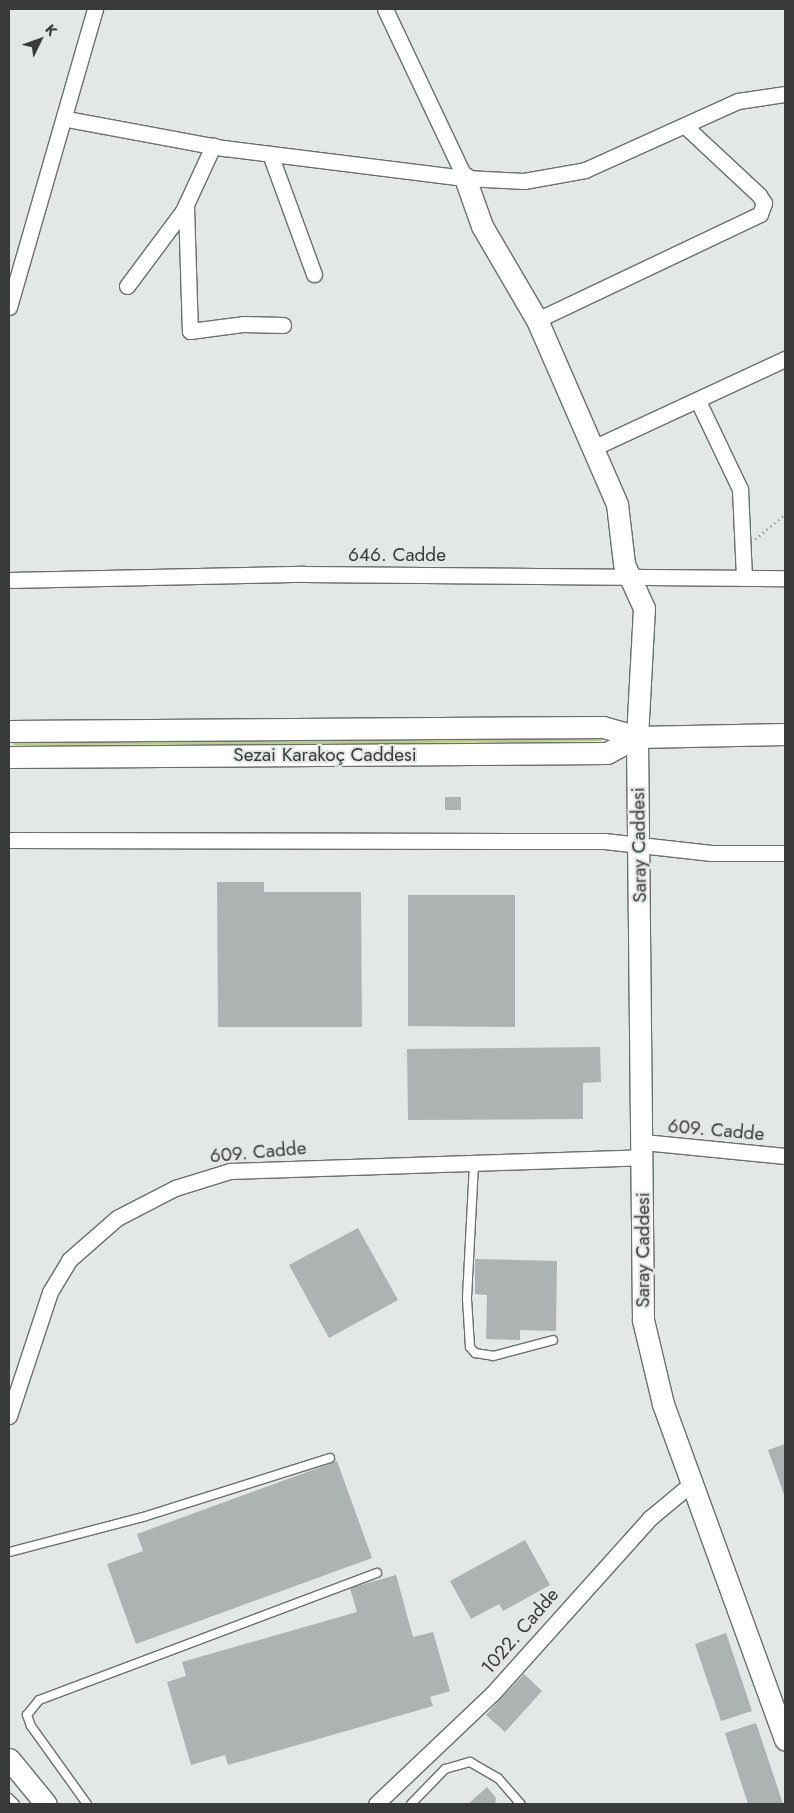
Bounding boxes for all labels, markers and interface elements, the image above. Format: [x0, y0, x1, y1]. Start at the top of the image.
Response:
north arrow [15, 15, 65, 65]
text: K [40, 20, 62, 40]
street label: 646. Cadde [348, 544, 446, 566]
street label: Sezai Karakoç Caddesi [233, 744, 417, 766]
street label: Saray Caddesi [627, 787, 651, 903]
street label: 609. Cadde [667, 1114, 765, 1146]
street label: 609. Cadde [209, 1136, 307, 1168]
street label: Saray Caddesi [632, 1192, 654, 1308]
street label: 1022. Cadde [476, 1583, 564, 1679]

